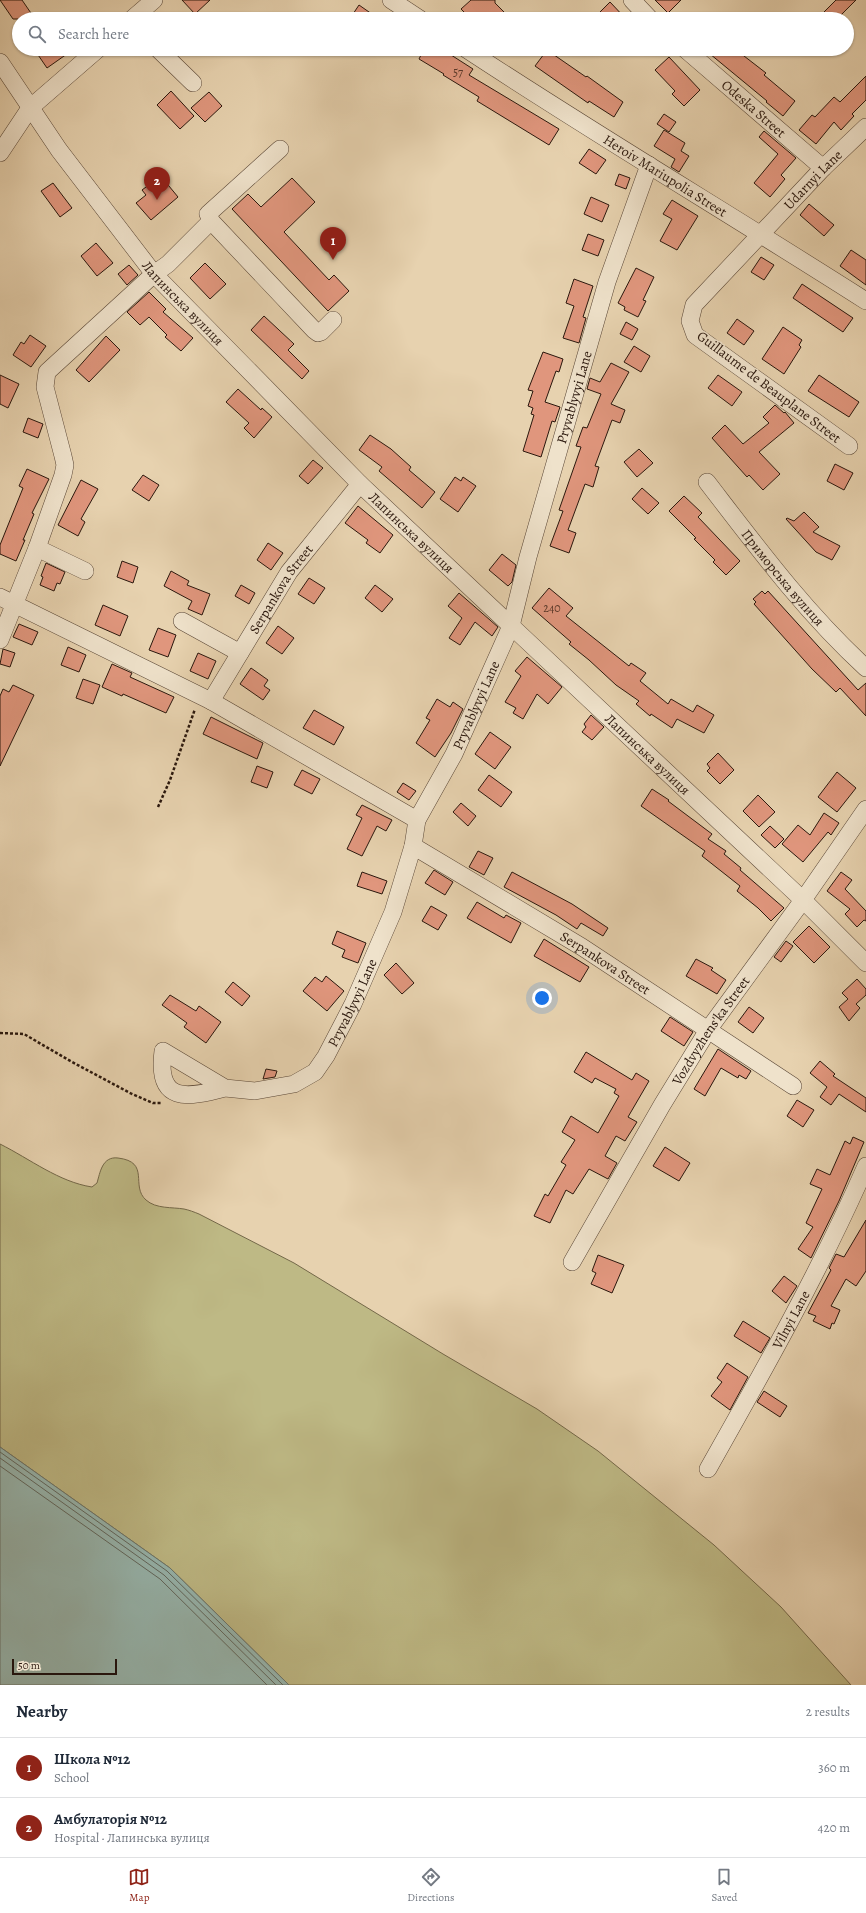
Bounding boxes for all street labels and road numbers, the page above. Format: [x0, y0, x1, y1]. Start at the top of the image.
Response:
street label: Odeska Street [718, 75, 791, 142]
street label: Heroiv Mariupolia Street [600, 130, 731, 221]
street label: Udarnyi Lane [779, 145, 846, 214]
street label: Лапинська вулиця [138, 257, 228, 350]
street label: Guillaume de Beauplane Street [693, 327, 845, 448]
street label: Pryvablyvyi Lane [552, 349, 596, 446]
street label: Лапинська вулиця [365, 488, 459, 577]
street label: Приморська вулиця [737, 525, 829, 630]
street label: Serpankova Street [244, 540, 317, 637]
street label: Pryvablyvyi Lane [448, 658, 504, 753]
street label: Лапинська вулиця [601, 709, 695, 799]
street label: Serpankova Street [557, 927, 654, 999]
street label: Pryvablyvyi Lane [323, 956, 381, 1050]
street label: Vozdvyzhens'ka Street [667, 972, 754, 1089]
street label: Vilnyi Lane [767, 1287, 814, 1353]

